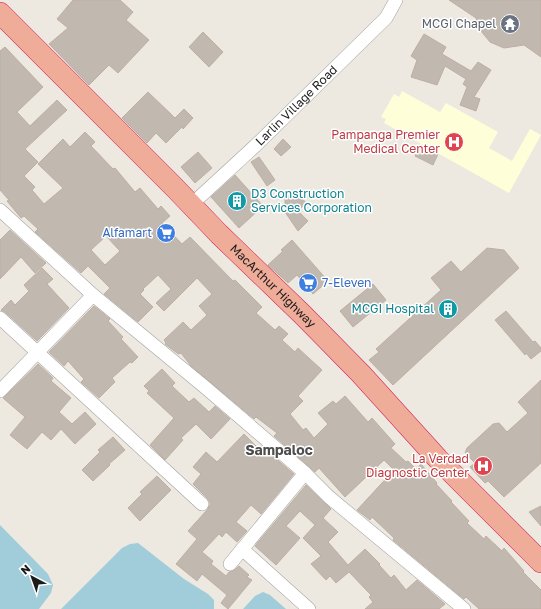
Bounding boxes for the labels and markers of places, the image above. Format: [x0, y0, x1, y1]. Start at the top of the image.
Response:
temple icon: MCGI Chapel [499, 13, 521, 35]
place label: MCGI Chapel [422, 16, 496, 31]
place label: Pampanga Premier Medical Center [331, 127, 440, 156]
hospital icon: Pampanga Premier Medical Center [443, 131, 465, 153]
place label: D3 Construction Services Corporation [251, 186, 372, 215]
building icon: D3 Construction Services Corporation [226, 190, 248, 212]
supermarket icon: Alfamart [155, 222, 177, 244]
place label: Alfamart [103, 225, 152, 240]
supermarket icon: 7-Eleven [297, 272, 319, 294]
place label: 7-Eleven [322, 275, 372, 290]
building icon: MCGI Hospital [437, 298, 459, 320]
place label: MCGI Hospital [352, 301, 434, 316]
place label: La Verdad Diagnostic Center [366, 451, 469, 480]
hospital icon: La Verdad Diagnostic Center [472, 455, 494, 477]

